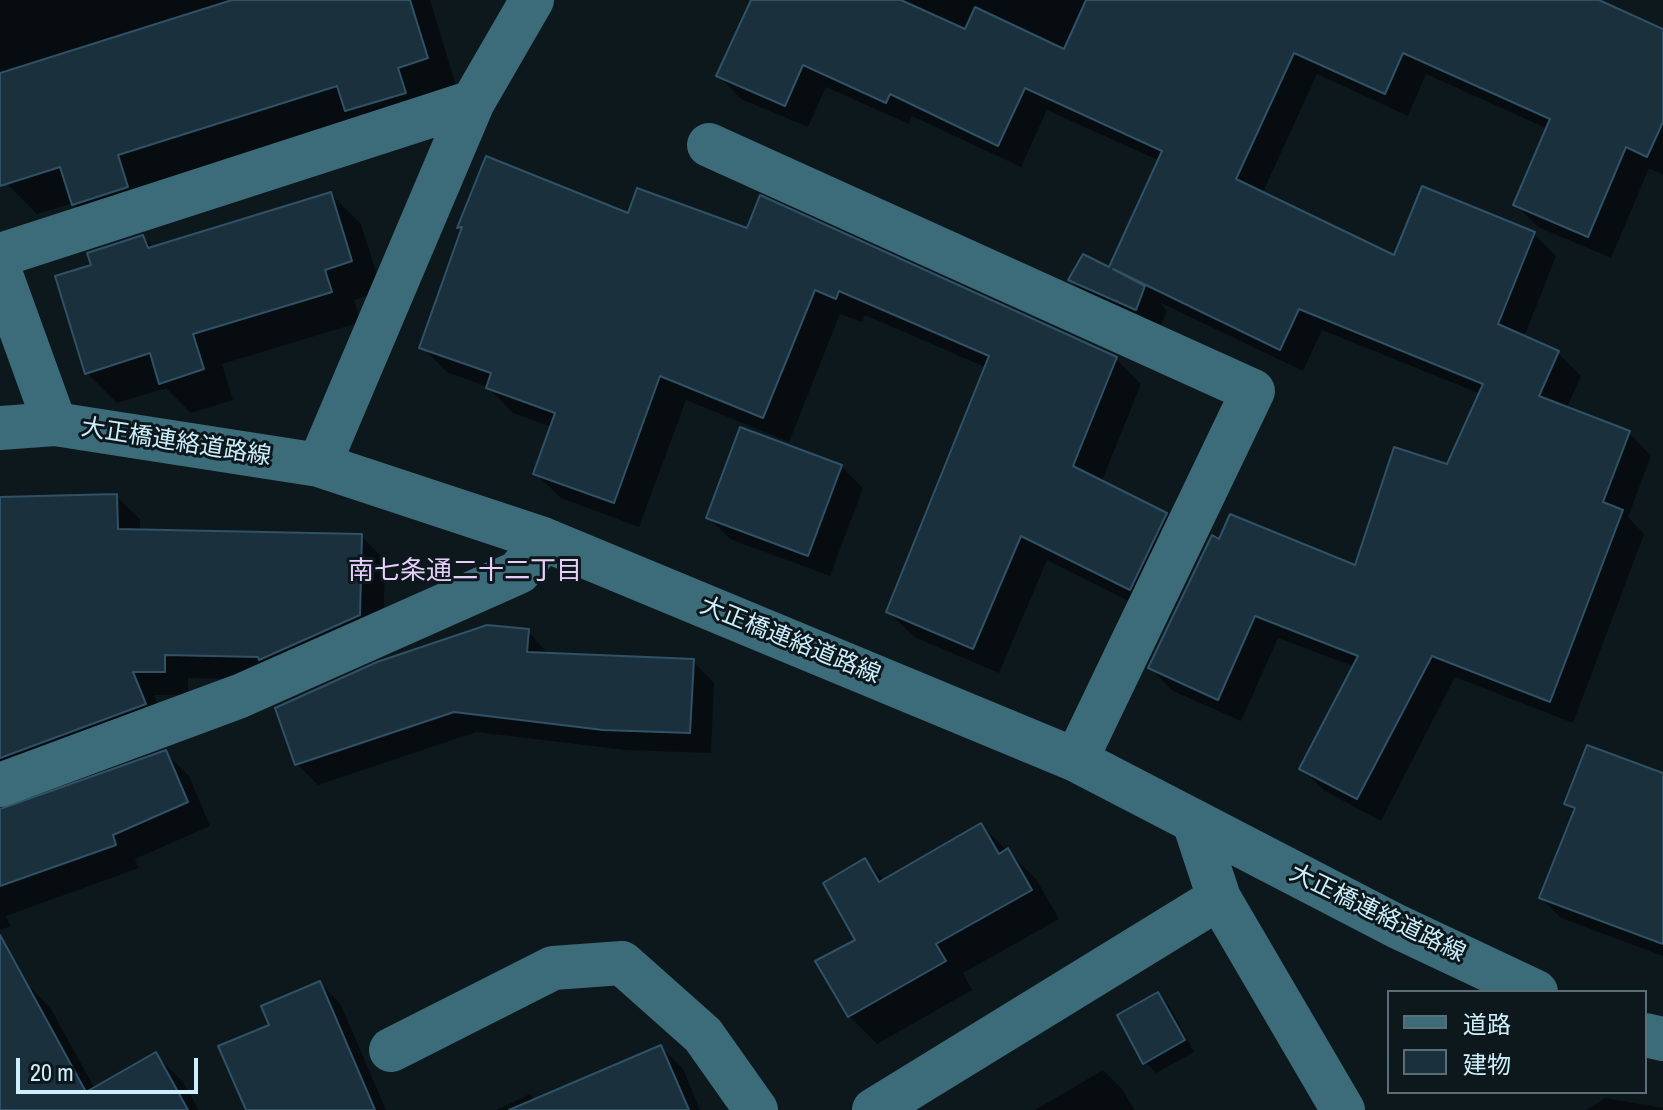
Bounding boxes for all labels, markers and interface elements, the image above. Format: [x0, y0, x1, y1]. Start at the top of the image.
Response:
street label: 大正橋連絡道路線 [79, 414, 273, 472]
district label: 南七条通二十二丁目 [348, 556, 582, 588]
street label: 大正橋連絡道路線 [696, 592, 884, 690]
street label: 大正橋連絡道路線 [1284, 859, 1470, 969]
legend [1387, 990, 1647, 1094]
text: 道路 [1463, 1008, 1511, 1040]
scale bar [20, 1042, 202, 1092]
text: 建物 [1463, 1048, 1511, 1080]
text: 20 m [30, 1056, 74, 1088]

